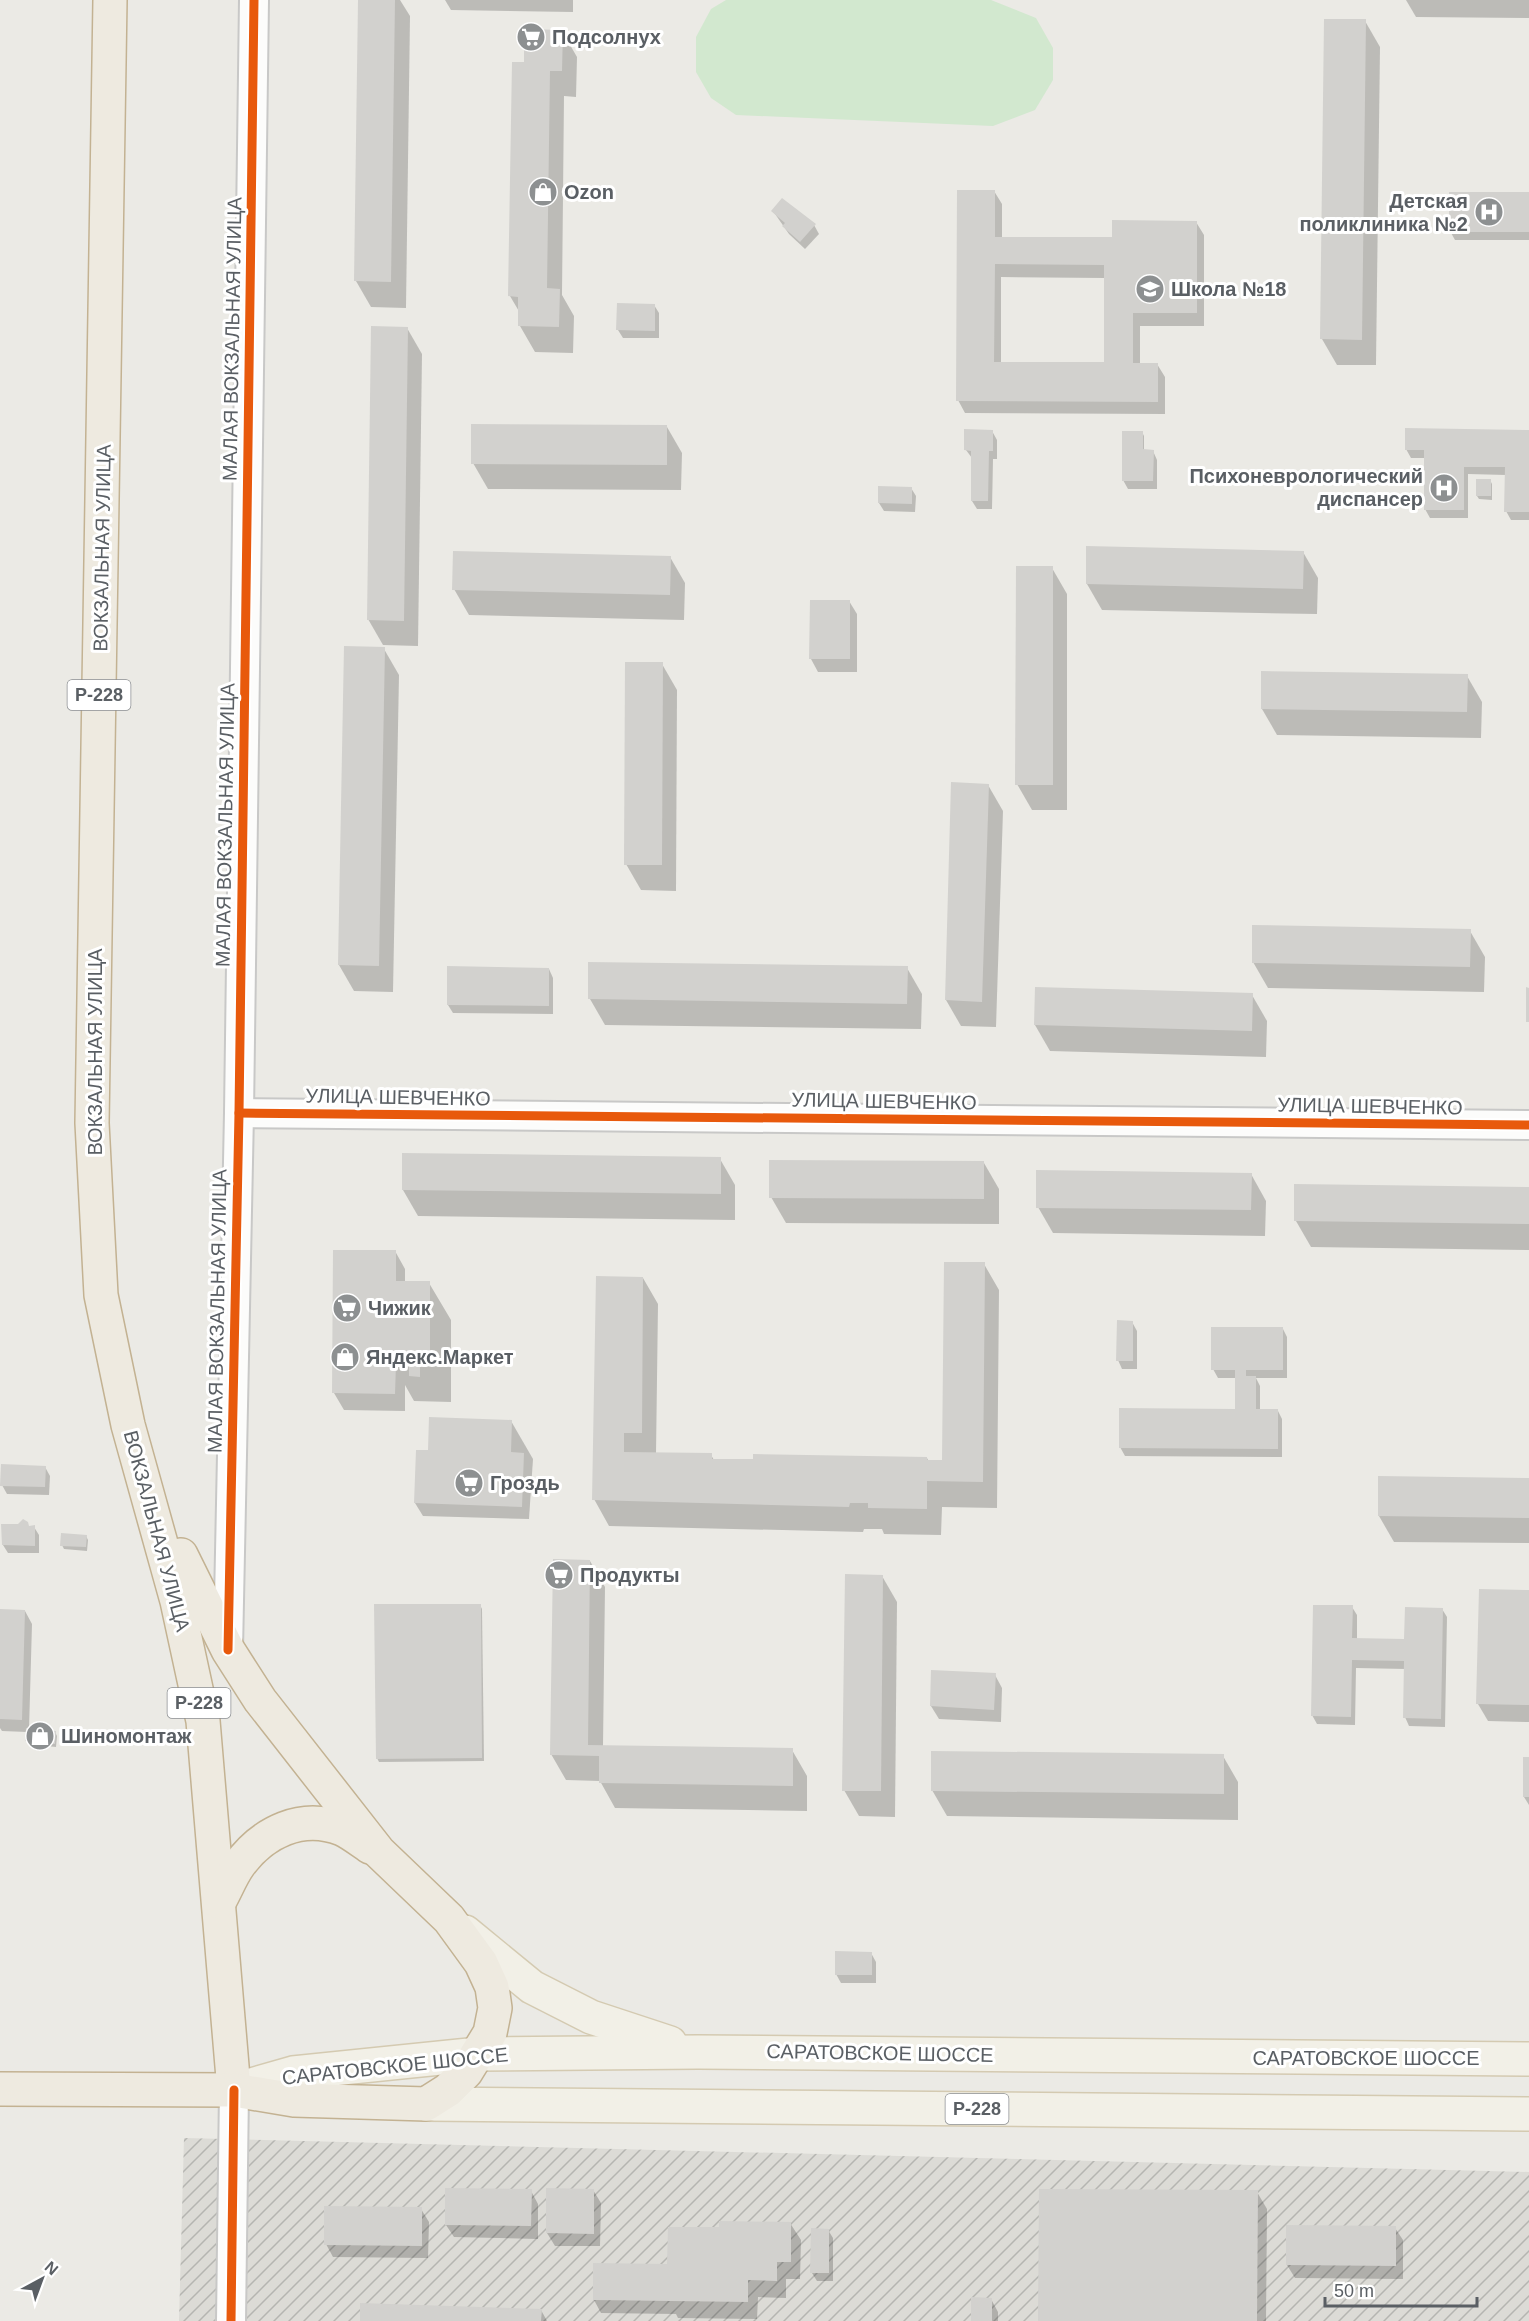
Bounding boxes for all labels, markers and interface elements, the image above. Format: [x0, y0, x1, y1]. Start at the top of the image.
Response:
supermarket icon: Подсолнух [515, 21, 547, 53]
place label: Подсолнух [552, 26, 661, 48]
shop icon: Ozon [527, 176, 559, 208]
place label: Ozon [564, 181, 614, 203]
place label: Детская поликлиника №2 [1299, 190, 1468, 235]
street label: МАЛАЯ ВОКЗАЛЬНАЯ УЛИЦА [219, 196, 245, 481]
hospital icon: Детская поликлиника №2 [1473, 196, 1505, 228]
school or university icon: Школа №18 [1134, 273, 1166, 305]
place label: Школа №18 [1171, 278, 1287, 300]
street label: ВОКЗАЛЬНАЯ УЛИЦА [89, 444, 115, 652]
place label: Психоневрологический диспансер [1189, 465, 1423, 510]
hospital icon: Психоневрологический диспансер [1428, 472, 1460, 504]
road number: Р-228 [68, 680, 130, 710]
street label: МАЛАЯ ВОКЗАЛЬНАЯ УЛИЦА [212, 682, 238, 967]
street label: ВОКЗАЛЬНАЯ УЛИЦА [84, 948, 106, 1156]
street label: УЛИЦА ШЕВЧЕНКО [305, 1084, 491, 1110]
street label: УЛИЦА ШЕВЧЕНКО [791, 1088, 977, 1114]
street label: УЛИЦА ШЕВЧЕНКО [1277, 1093, 1463, 1119]
street label: МАЛАЯ ВОКЗАЛЬНАЯ УЛИЦА [204, 1168, 230, 1453]
supermarket icon: Чижик [331, 1292, 363, 1324]
place label: Чижик [368, 1297, 432, 1319]
shop icon: Яндекс.Маркет [329, 1341, 361, 1373]
place label: Яндекс.Маркет [366, 1346, 514, 1368]
street label: ВОКЗАЛЬНАЯ УЛИЦА [120, 1428, 195, 1635]
supermarket icon: Гроздь [453, 1467, 485, 1499]
place label: Гроздь [490, 1472, 560, 1494]
supermarket icon: Продукты [543, 1559, 575, 1591]
place label: Продукты [580, 1564, 680, 1586]
road number: Р-228 [168, 1688, 230, 1718]
shop icon: Шиномонтаж [24, 1720, 56, 1752]
place label: Шиномонтаж [61, 1725, 192, 1747]
street label: САРАТОВСКОЕ ШОССЕ [766, 2040, 994, 2066]
street label: САРАТОВСКОЕ ШОССЕ [281, 2043, 509, 2089]
street label: САРАТОВСКОЕ ШОССЕ [1252, 2047, 1480, 2069]
road number: Р-228 [946, 2094, 1008, 2124]
north arrow [12, 2249, 72, 2309]
text: N [42, 2258, 61, 2278]
scale bar [1325, 2270, 1476, 2308]
text: 50 m [1334, 2281, 1374, 2301]

